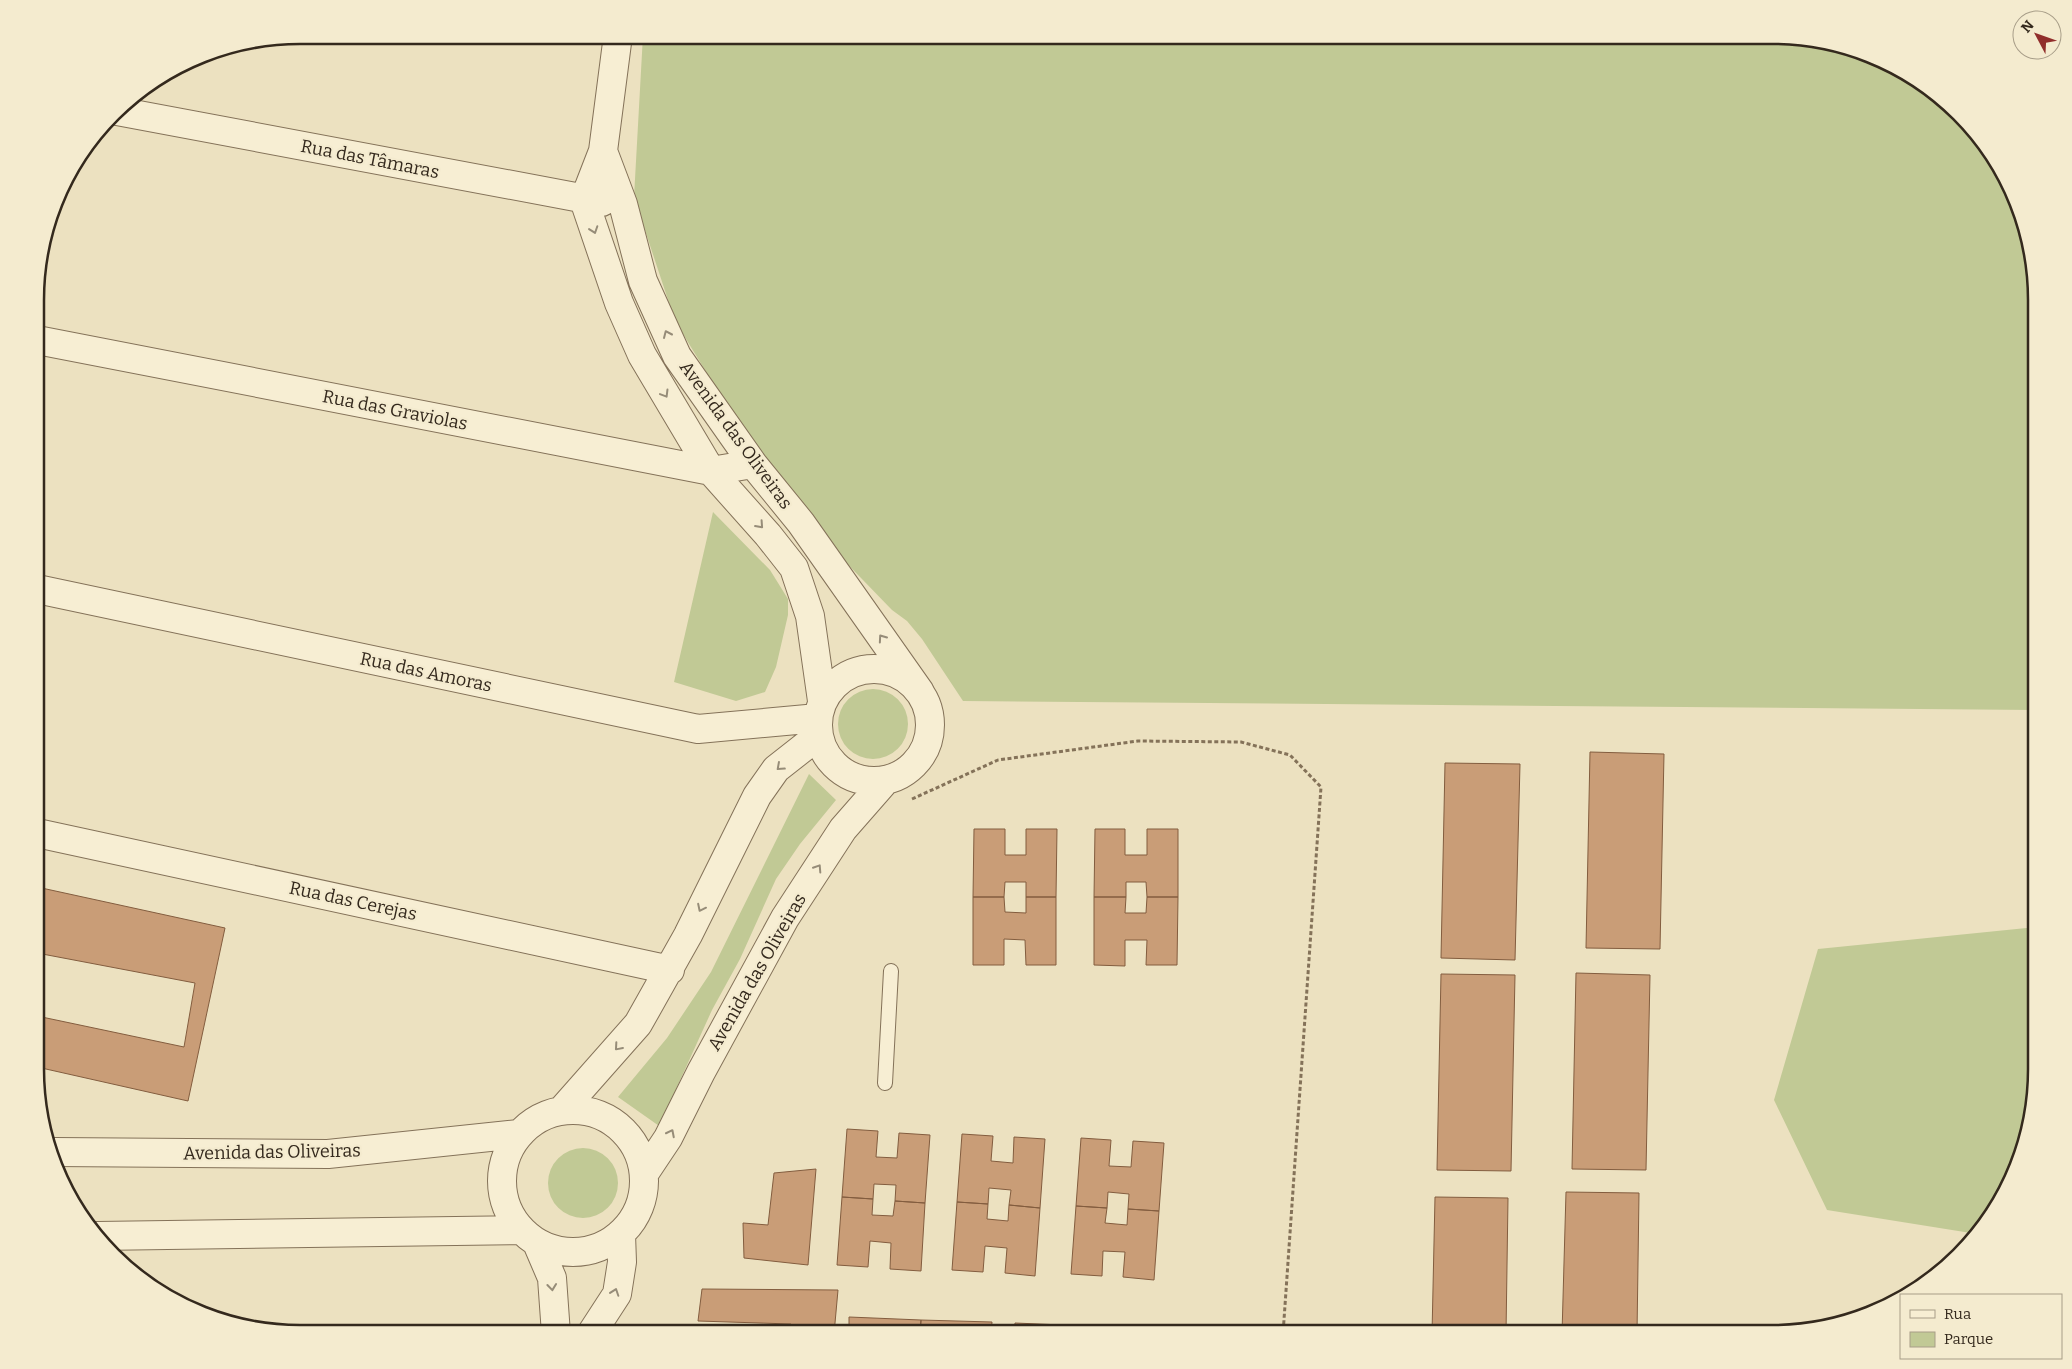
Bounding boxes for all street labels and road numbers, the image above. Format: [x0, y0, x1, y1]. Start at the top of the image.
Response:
street label: Rua das Tâmaras [299, 135, 441, 183]
street label: Avenida das Oliveiras [675, 357, 797, 513]
street label: Rua das Graviolas [321, 385, 469, 435]
street label: Rua das Amoras [358, 647, 494, 697]
street label: Rua das Cerejas [287, 877, 419, 925]
street label: Avenida das Oliveiras [703, 890, 811, 1054]
street label: Avenida das Oliveiras [183, 1139, 361, 1165]

